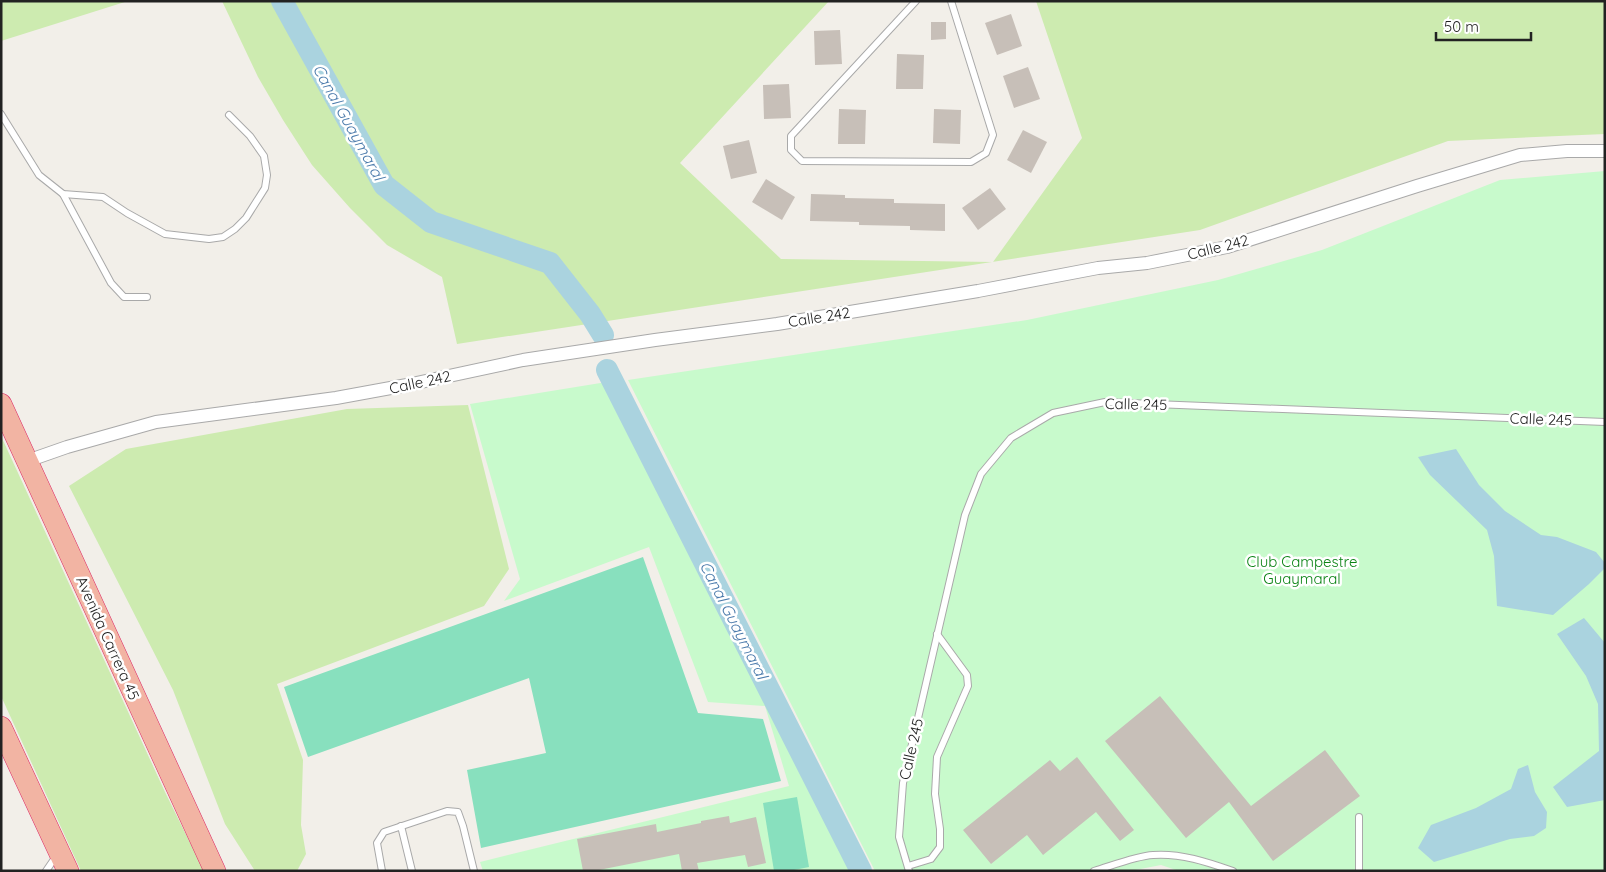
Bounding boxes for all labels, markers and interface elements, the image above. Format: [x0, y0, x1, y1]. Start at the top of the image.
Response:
scale bar [1436, 10, 1531, 42]
text: 50 m [1444, 17, 1479, 36]
water label: Canal Guaymaral [309, 60, 390, 186]
street label: Calle 242 [1185, 230, 1251, 264]
street label: Calle 242 [787, 303, 851, 331]
street label: Calle 242 [387, 366, 453, 398]
street label: Calle 245 [1105, 394, 1167, 414]
street label: Calle 245 [1509, 408, 1573, 430]
park label: Club Campestre Guaymaral [1246, 552, 1358, 588]
water label: Canal Guaymaral [696, 558, 773, 684]
street label: Avenida Carrera 45 [72, 573, 144, 703]
street label: Calle 245 [895, 716, 927, 782]

